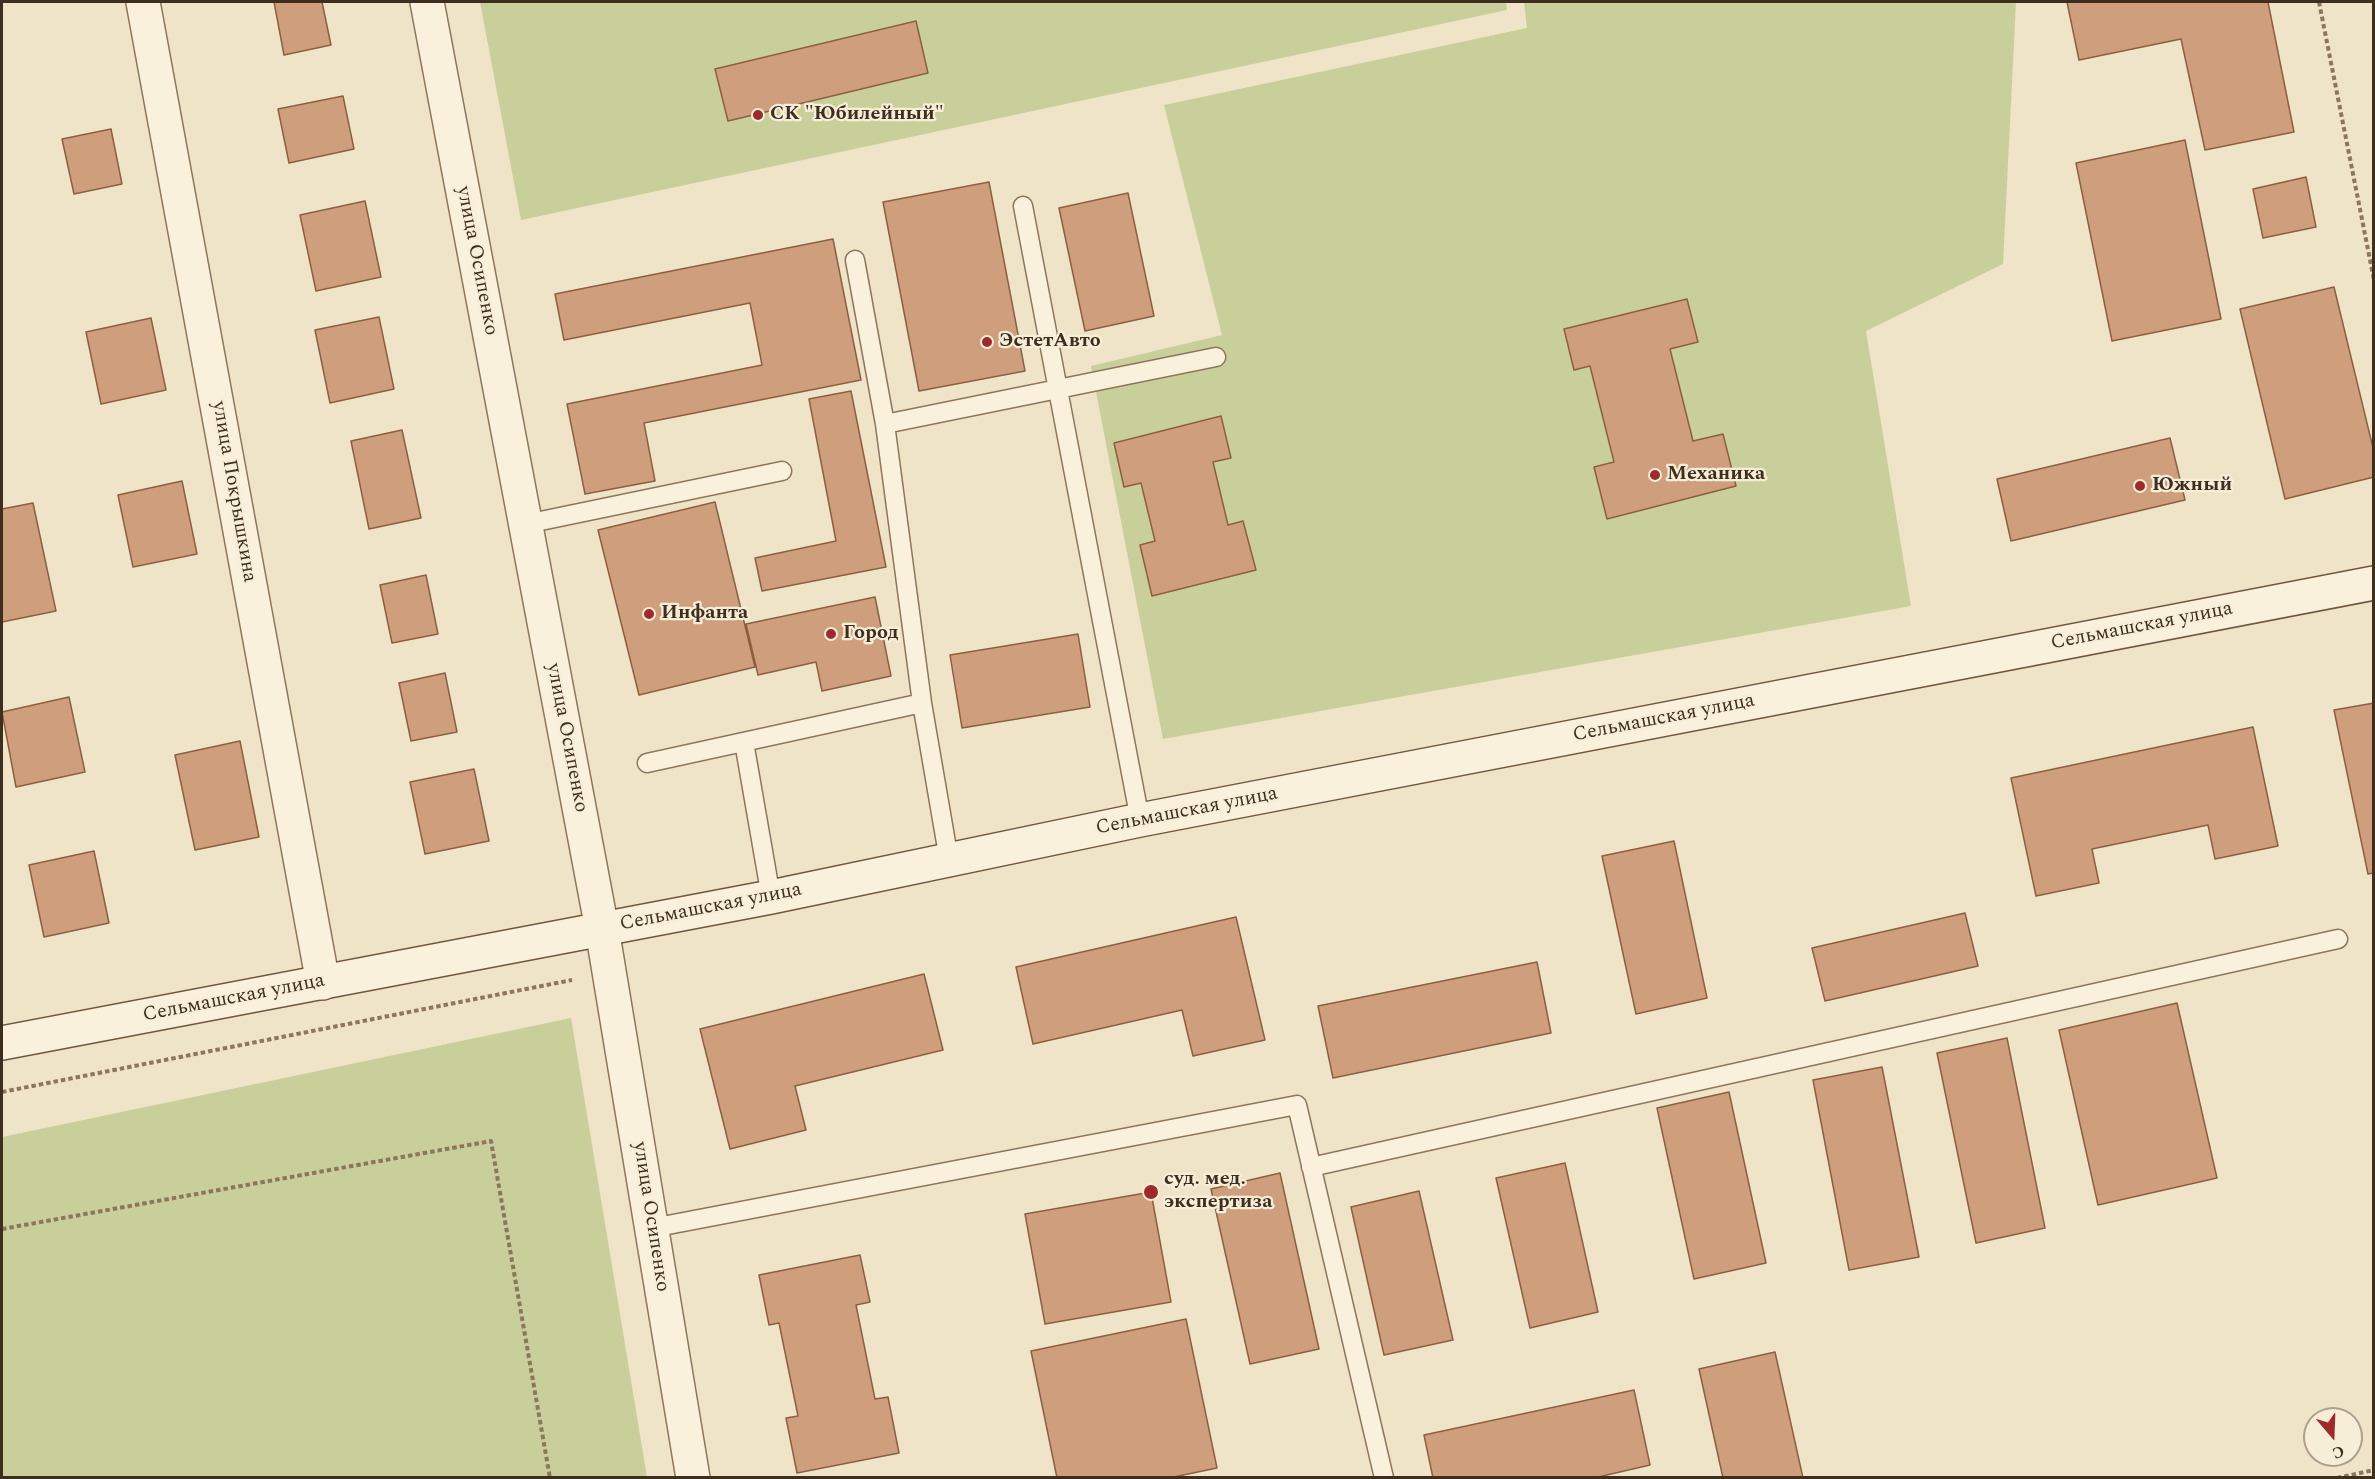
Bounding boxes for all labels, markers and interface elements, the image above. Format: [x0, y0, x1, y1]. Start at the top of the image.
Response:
place label: СК "Юбилейный" [770, 103, 944, 127]
marker: СК "Юбилейный" [751, 108, 765, 122]
street label: улица Осипенко [450, 184, 502, 338]
place label: ЭстетАвто [999, 330, 1101, 354]
marker: ЭстетАвто [980, 335, 994, 349]
street label: улица Покрышкина [205, 400, 261, 584]
place label: Механика [1667, 463, 1765, 487]
marker: Механика [1648, 468, 1662, 482]
place label: Южный [2152, 474, 2232, 498]
marker: Южный [2133, 479, 2147, 493]
street label: Сельмашская улица [2049, 598, 2235, 656]
place label: Инфанта [661, 602, 748, 626]
marker: Инфанта [642, 607, 656, 621]
place label: Город [843, 622, 899, 646]
marker: Город [824, 627, 838, 641]
street label: улица Осипенко [540, 661, 592, 815]
street label: Сельмашская улица [1571, 690, 1757, 748]
street label: Сельмашская улица [1094, 783, 1280, 841]
street label: Сельмашская улица [618, 879, 804, 937]
street label: Сельмашская улица [141, 970, 327, 1028]
street label: улица Осипенко [626, 1140, 674, 1294]
place label: суд. мед. экспертиза [1164, 1168, 1272, 1215]
marker: суд. мед. экспертиза [1142, 1183, 1160, 1201]
north arrow [2303, 1407, 2363, 1467]
text: С [2329, 1439, 2348, 1465]

